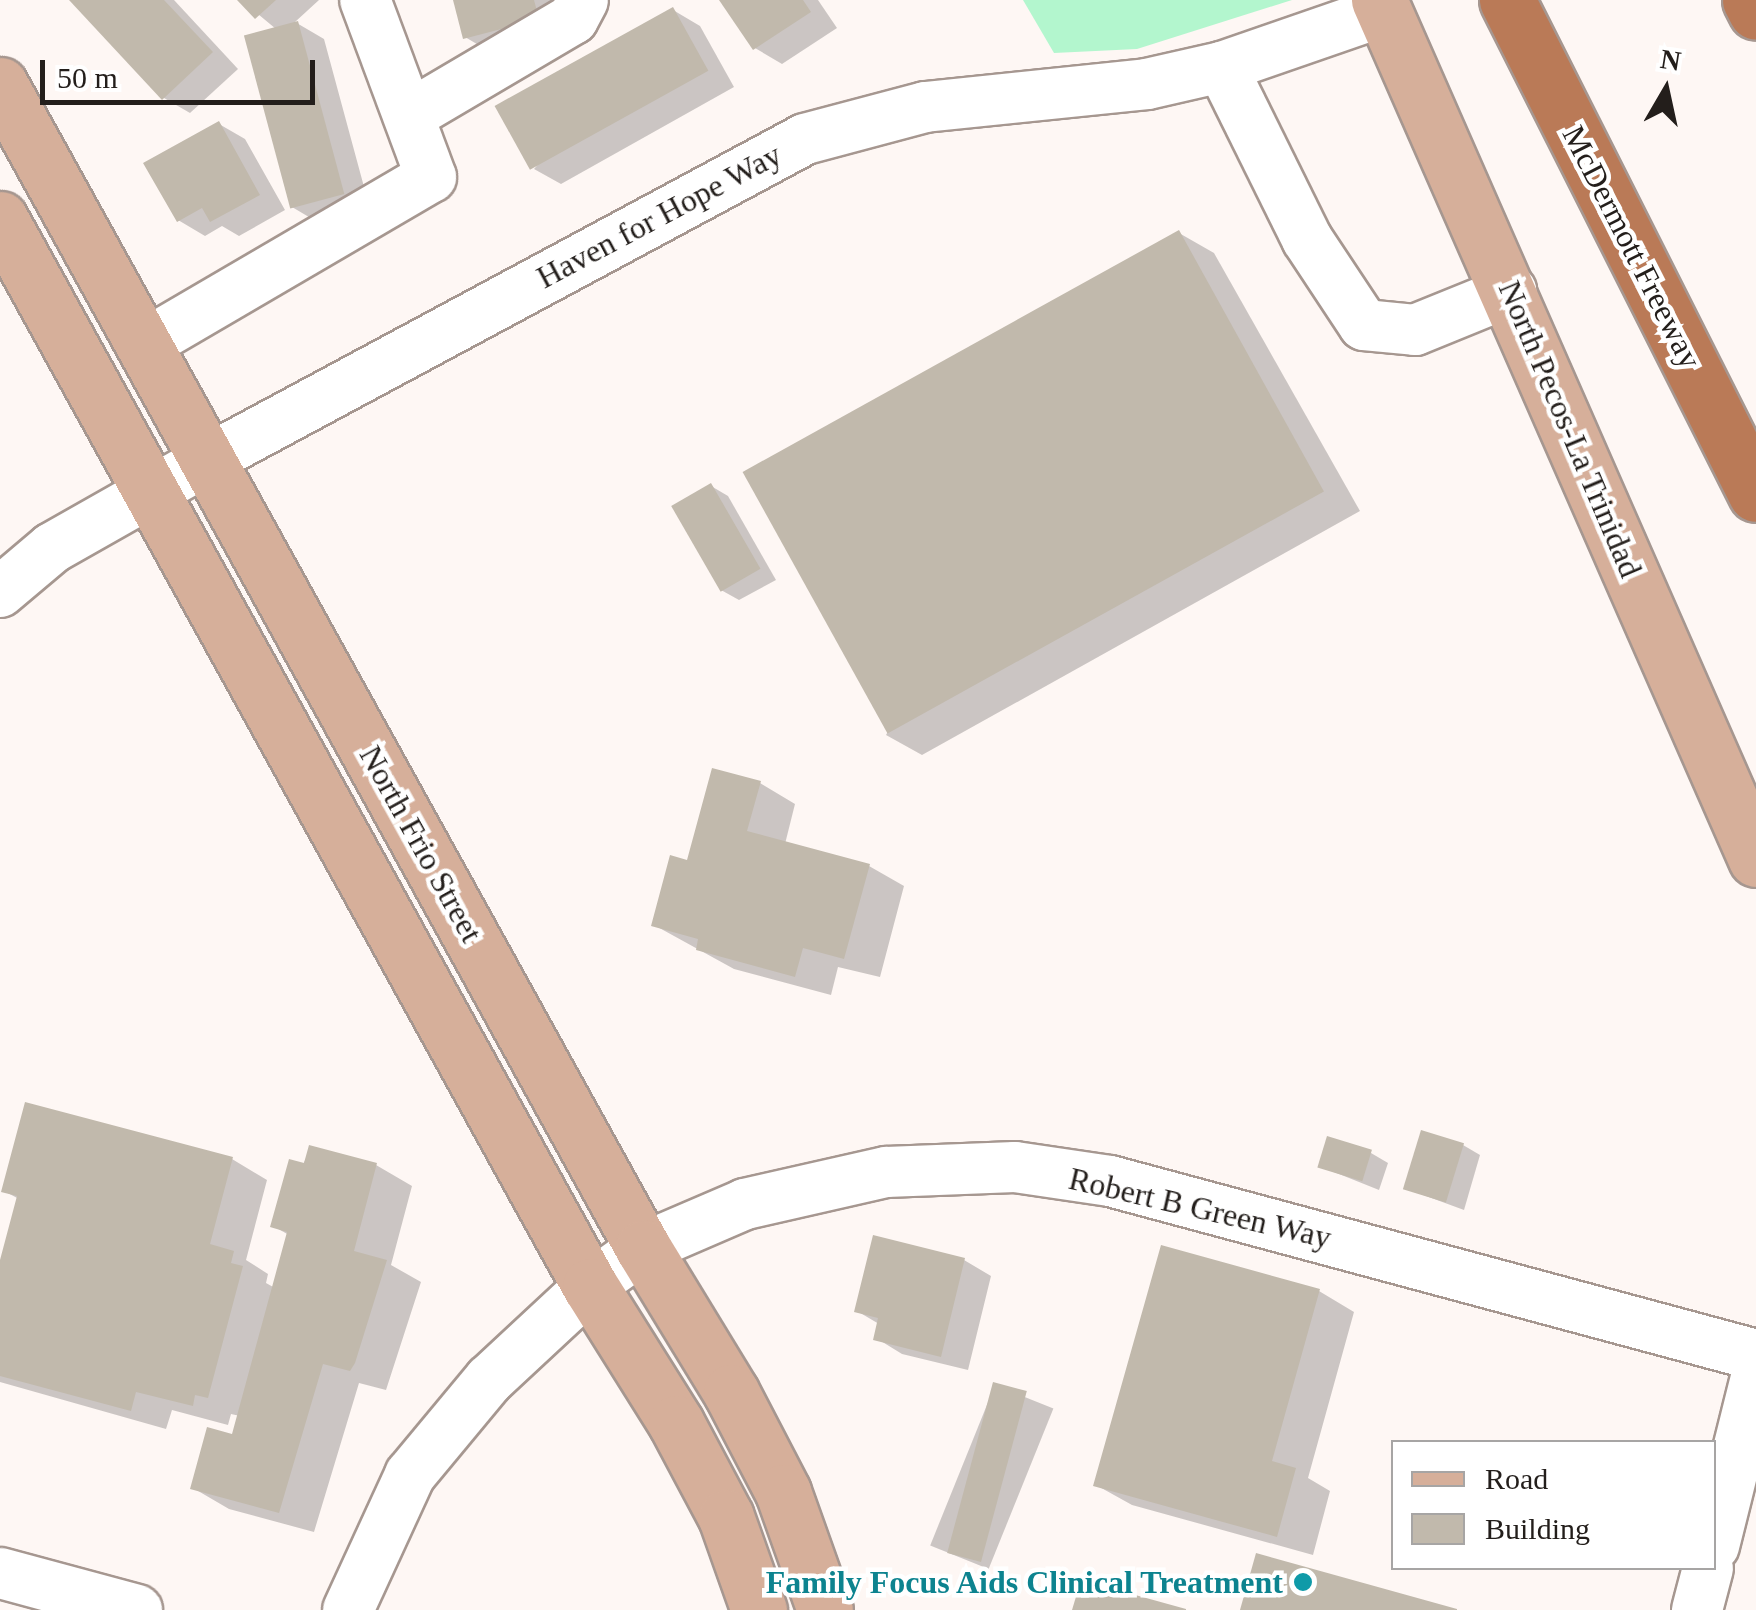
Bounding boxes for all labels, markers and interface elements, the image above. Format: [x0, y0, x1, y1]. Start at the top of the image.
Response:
scale bar [45, 40, 320, 102]
north arrow [1616, 40, 1716, 140]
text: N [1658, 43, 1683, 77]
text: 50 m [57, 61, 118, 94]
street label: McDermott Freeway [1554, 119, 1710, 375]
street label: Haven for Hope Way [530, 135, 788, 297]
street label: North Pecos-La Trinidad [1490, 275, 1650, 583]
street label: North Frio Street [351, 739, 491, 949]
street label: Robert B Green Way [1065, 1159, 1335, 1257]
legend [1391, 1440, 1716, 1570]
text: Road [1485, 1462, 1548, 1495]
text: Building [1485, 1512, 1590, 1545]
place label: Family Focus Aids Clinical Treatment [763, 1563, 1283, 1601]
marker: Family Focus Aids Clinical Treatment [1292, 1571, 1314, 1593]

